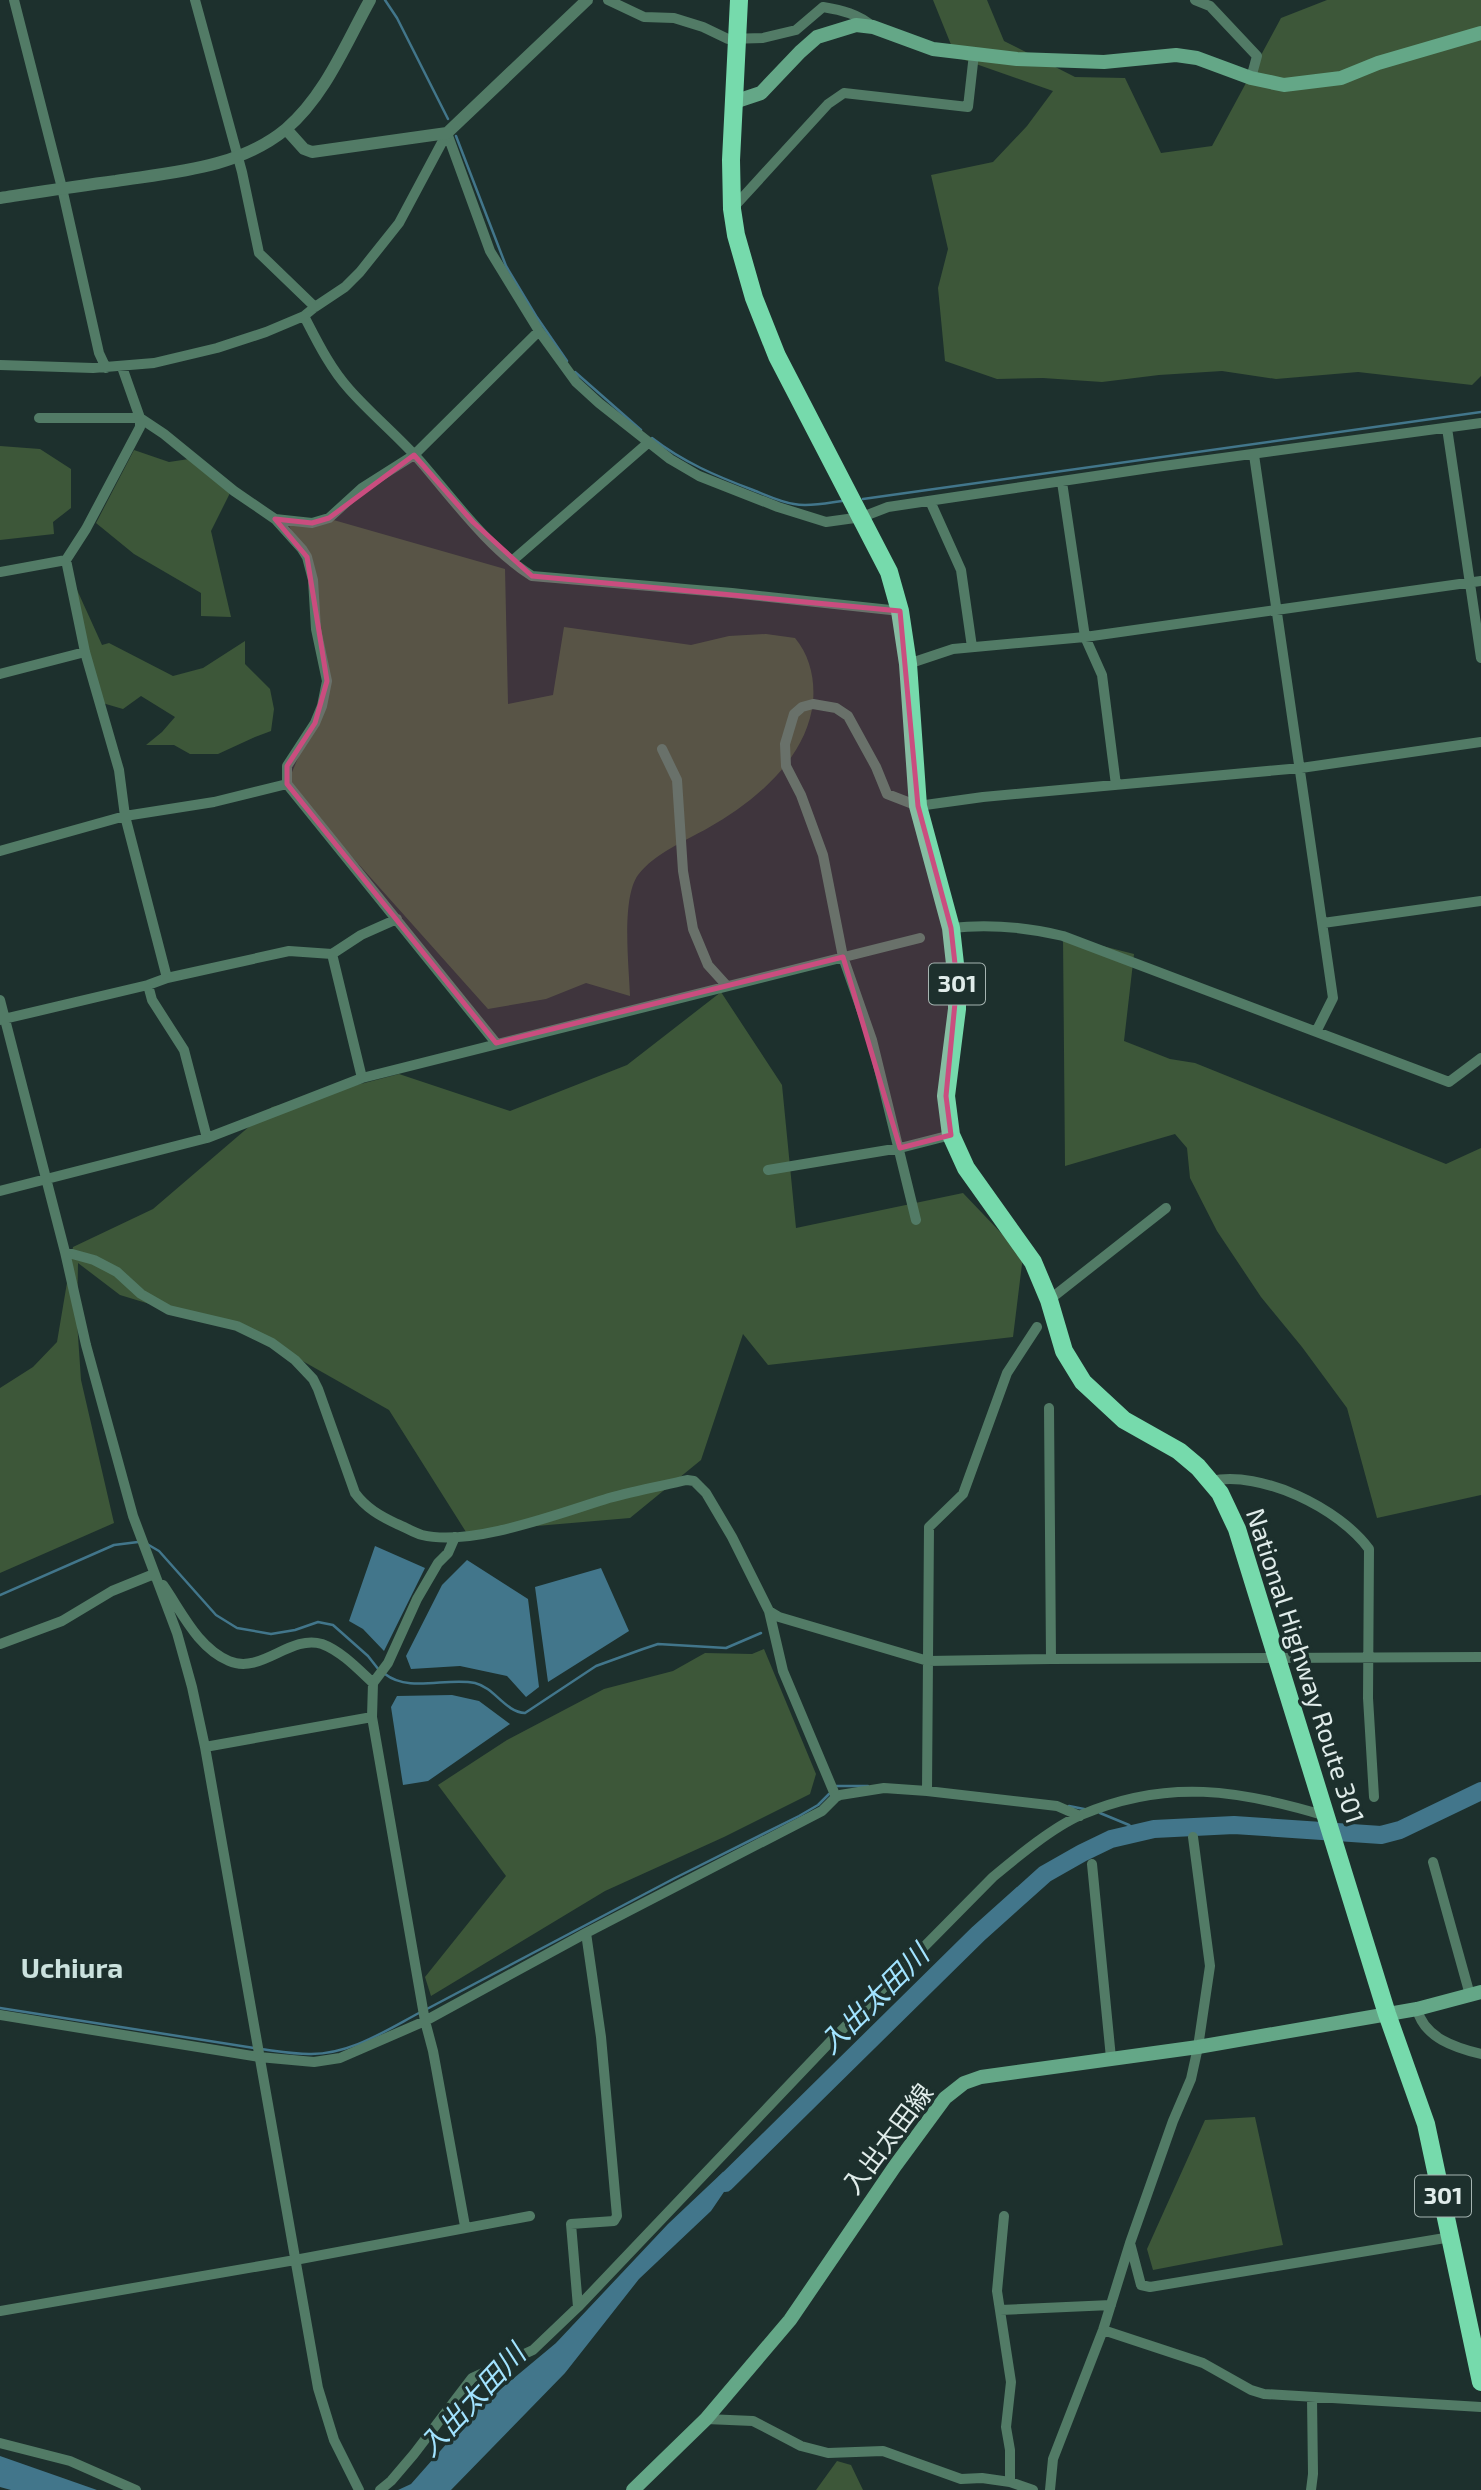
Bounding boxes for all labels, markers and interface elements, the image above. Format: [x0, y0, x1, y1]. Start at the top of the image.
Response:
road number: 301 [929, 964, 985, 1004]
street label: National Highway Route 301 [1241, 1504, 1372, 1827]
water label: 入出太田川 [812, 1935, 937, 2060]
district label: Uchiura [21, 1950, 123, 1984]
street label: 入出太田線 [835, 2077, 938, 2199]
road number: 301 [1415, 2176, 1471, 2216]
water label: 入出太田川 [411, 2334, 533, 2462]

